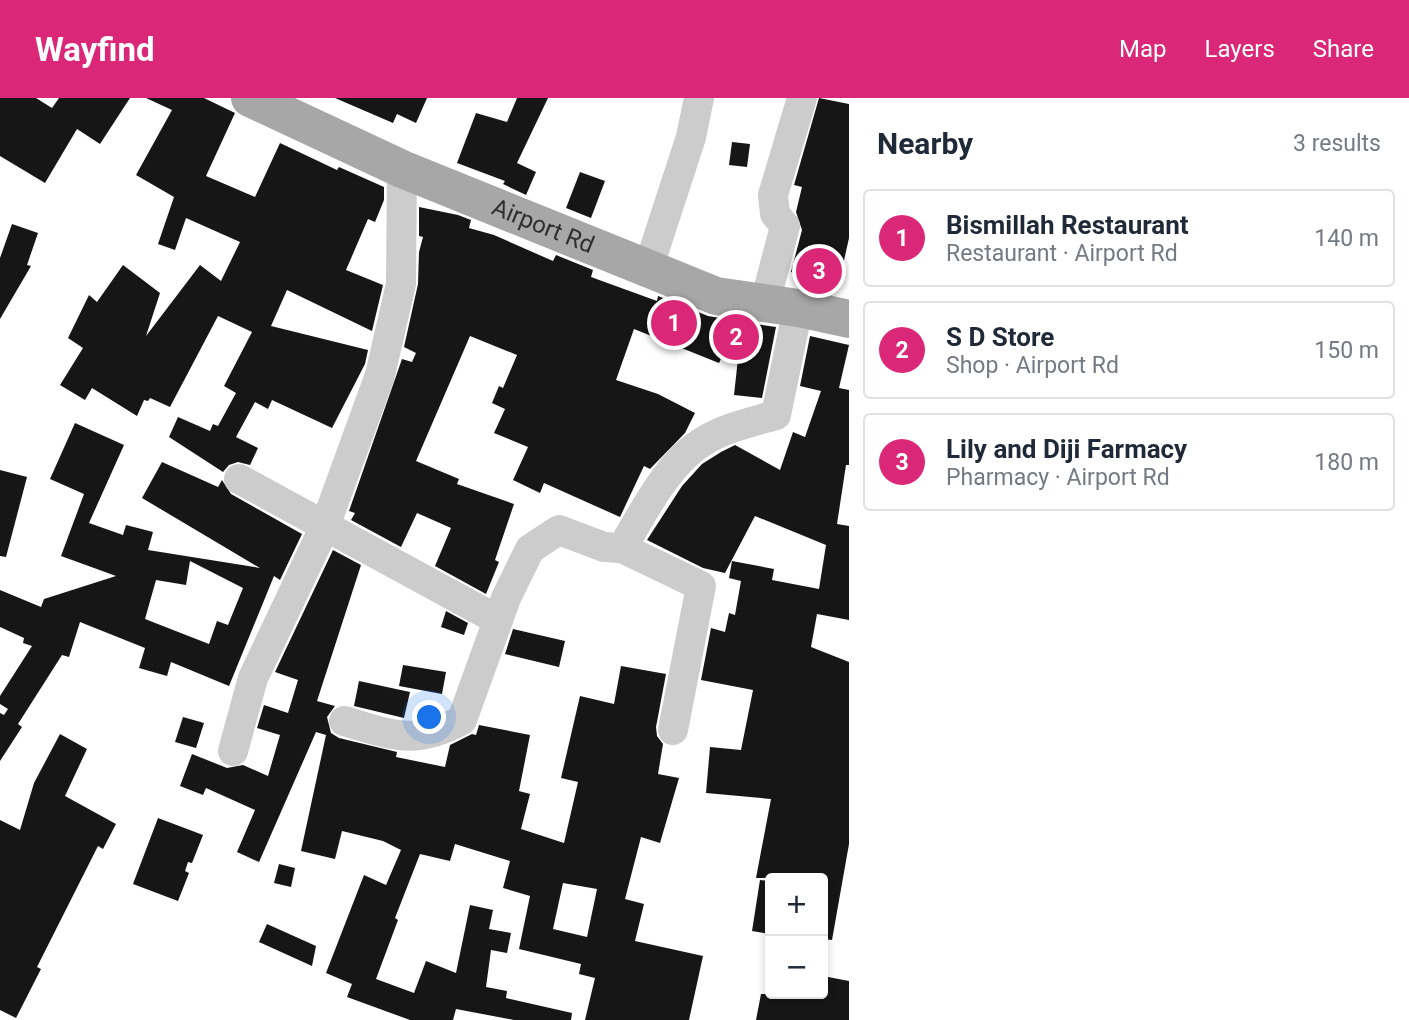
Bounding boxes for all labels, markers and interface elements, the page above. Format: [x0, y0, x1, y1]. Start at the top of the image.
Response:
text: Wayfind [35, 30, 155, 69]
text: Map [1119, 35, 1167, 63]
text: Layers [1205, 35, 1275, 63]
text: Share [1313, 35, 1374, 63]
text: Nearby [877, 126, 973, 161]
text: 3 results [1293, 130, 1381, 157]
street label: Airport Rd [488, 193, 598, 259]
text: Bismillah Restaurant [946, 210, 1189, 240]
text: 1 [895, 225, 909, 252]
text: 140 m [1314, 225, 1379, 252]
text: Restaurant · Airport Rd [946, 240, 1178, 267]
pin: 3 [796, 245, 842, 297]
pin: 1 [651, 297, 697, 349]
pin: 2 [713, 311, 759, 363]
text: S D Store [946, 322, 1054, 352]
text: 2 [895, 337, 909, 364]
text: 150 m [1314, 337, 1379, 364]
text: Shop · Airport Rd [946, 352, 1119, 379]
text: Lily and Diji Farmacy [946, 434, 1187, 464]
text: 3 [895, 449, 909, 476]
text: 180 m [1314, 449, 1379, 476]
text: Pharmacy · Airport Rd [946, 464, 1170, 491]
your location [412, 700, 446, 734]
map controls [765, 873, 828, 999]
button: + [765, 873, 828, 936]
button: − [765, 936, 828, 999]

